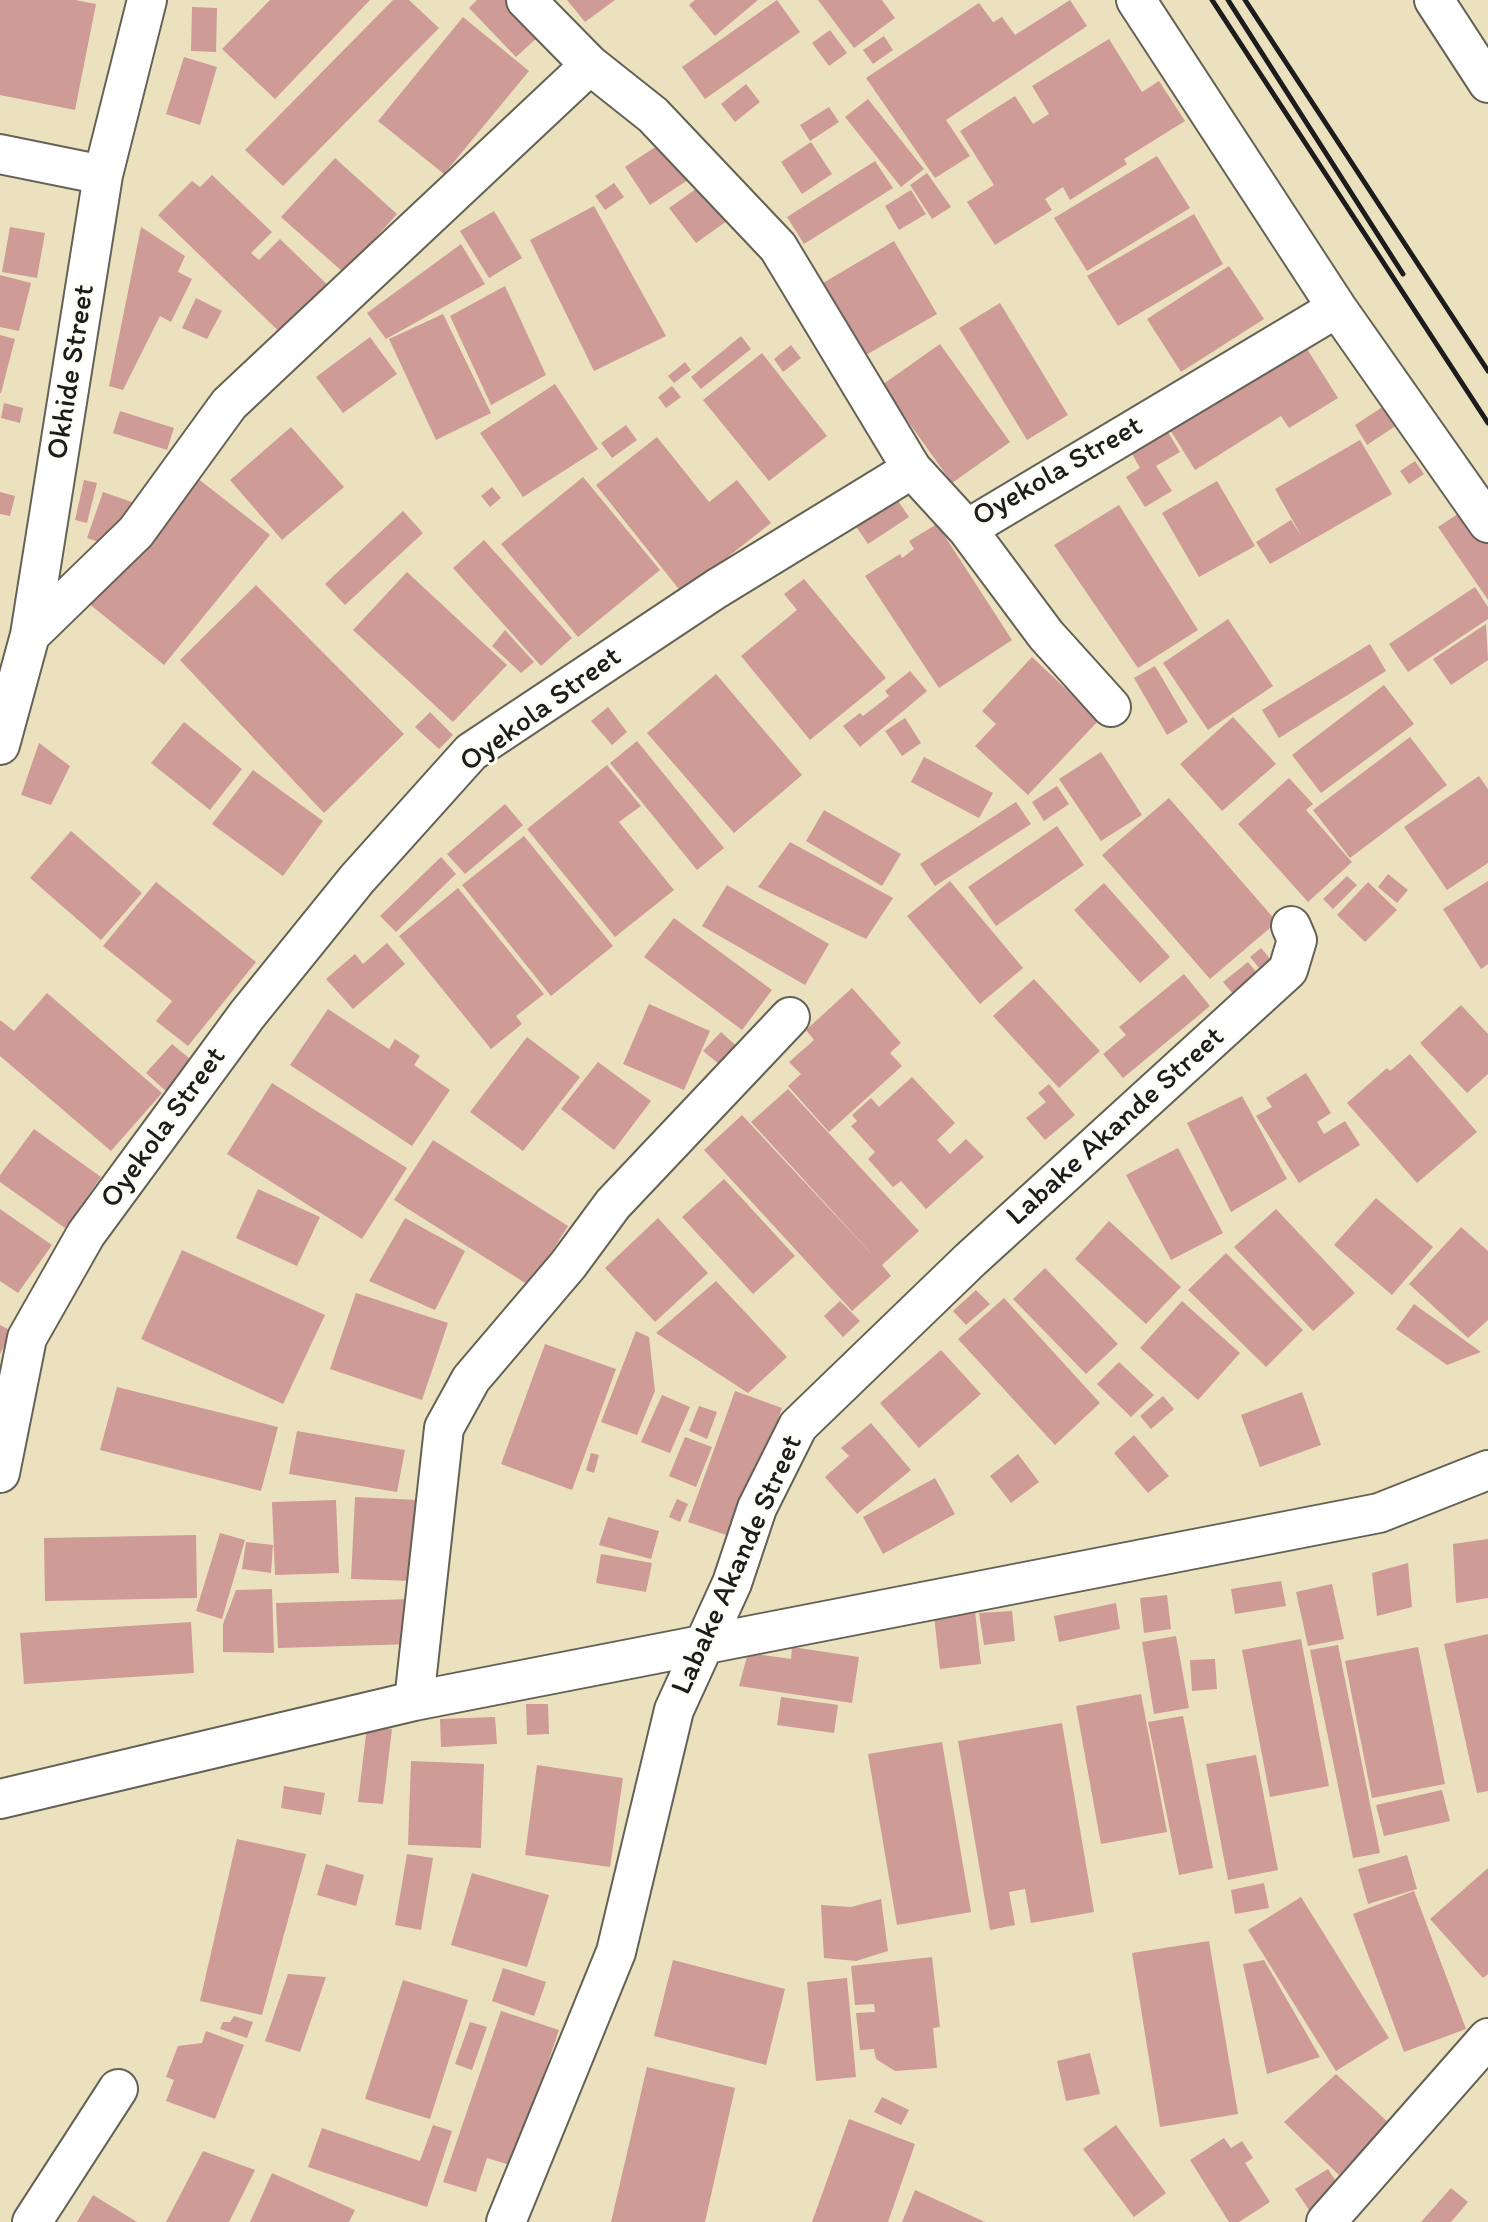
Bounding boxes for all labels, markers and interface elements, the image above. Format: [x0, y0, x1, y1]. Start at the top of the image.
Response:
street label: Okhide Street [40, 282, 104, 462]
street label: Oyekola Street [966, 409, 1150, 535]
street label: Oyekola Street [453, 639, 629, 781]
street label: Labake Akande Street [1000, 1020, 1232, 1234]
street label: Oyekola Street [93, 1040, 235, 1216]
street label: Labake Akande Street [664, 1430, 812, 1700]

